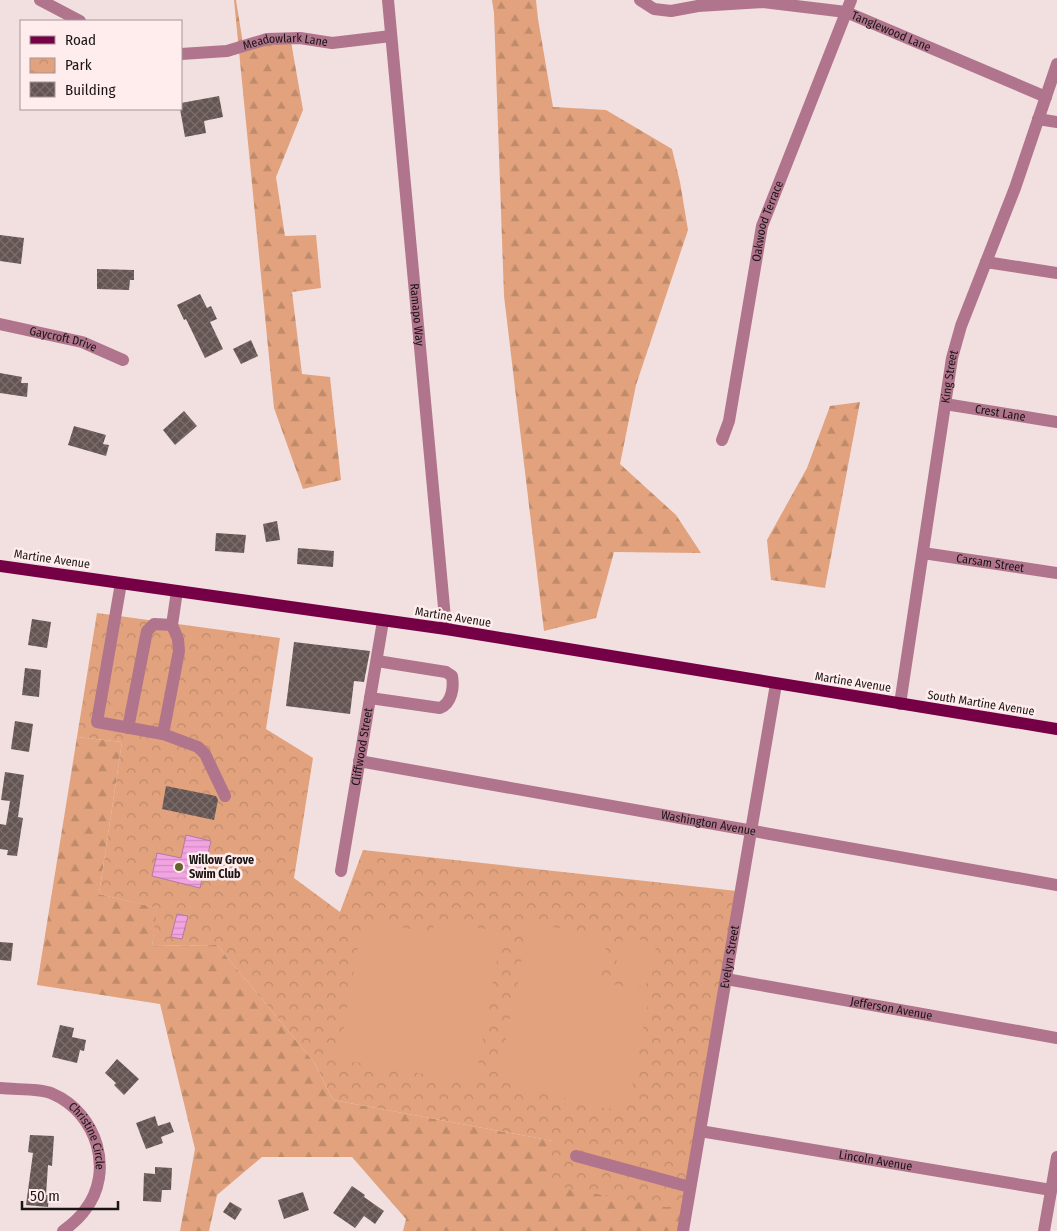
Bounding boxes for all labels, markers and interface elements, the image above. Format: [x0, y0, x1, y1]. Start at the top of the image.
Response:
street label: Tanglewood Lane [849, 8, 933, 54]
legend [20, 20, 182, 110]
text: Road [65, 31, 96, 49]
street label: Meadowlark Lane [241, 31, 329, 53]
text: Park [65, 56, 92, 74]
text: Building [65, 81, 116, 99]
street label: Oakwood Terrace [749, 179, 786, 263]
street label: Ramapo Way [407, 283, 427, 347]
street label: Gaycroft Drive [28, 324, 99, 355]
street label: King Street [938, 348, 961, 404]
street label: Crest Lane [974, 402, 1027, 424]
street label: Martine Avenue [13, 547, 91, 571]
street label: Carsam Street [955, 551, 1025, 575]
street label: Martine Avenue [414, 604, 492, 630]
street label: Martine Avenue [814, 669, 892, 695]
street label: South Martine Avenue [926, 688, 1036, 718]
street label: Cliffwood Street [348, 707, 375, 787]
street label: Washington Avenue [660, 808, 757, 838]
place label: Willow Grove Swim Club [189, 853, 254, 881]
marker: Willow Grove Swim Club [173, 861, 185, 873]
street label: Evelyn Street [717, 924, 742, 990]
street label: Jefferson Avenue [849, 994, 934, 1023]
street label: Christine Circle [66, 1099, 107, 1170]
street label: Lincoln Avenue [838, 1147, 913, 1174]
scale bar [22, 1178, 119, 1210]
text: 50 m [30, 1187, 60, 1205]

